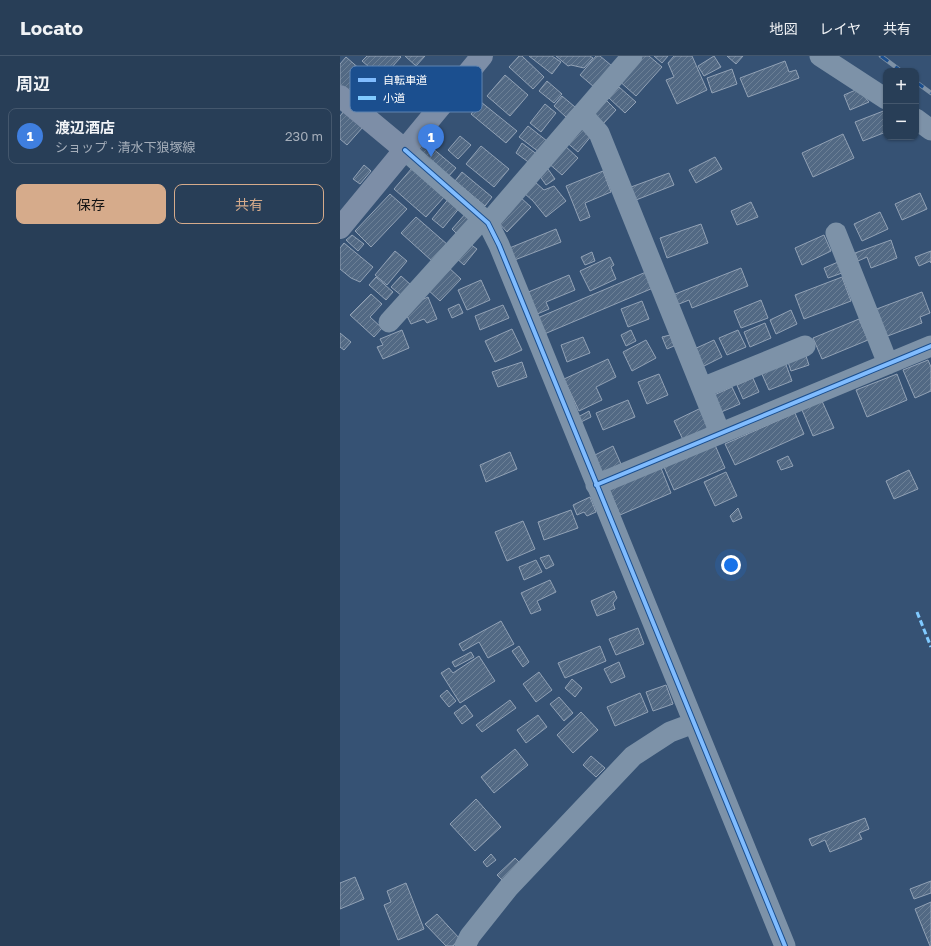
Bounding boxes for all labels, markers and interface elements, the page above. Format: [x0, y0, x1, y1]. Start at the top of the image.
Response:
text: Locato [20, 16, 83, 39]
text: 地図 [769, 20, 797, 37]
text: レイヤ [819, 20, 861, 37]
text: 共有 [883, 20, 911, 37]
legend [350, 66, 482, 112]
map controls [883, 68, 919, 140]
button: + [883, 68, 919, 104]
text: 周辺 [16, 73, 50, 94]
text: 自転車道 [383, 73, 427, 86]
text: 小道 [383, 91, 405, 104]
button: − [883, 104, 919, 140]
text: 渡辺酒店 [55, 118, 115, 136]
pin: 1 [418, 124, 444, 157]
text: 1 [27, 128, 33, 144]
text: 230 m [285, 128, 323, 144]
text: ショップ · 清水下狼塚線 [55, 139, 195, 155]
button: 保存 [16, 184, 166, 224]
button: 共有 [174, 184, 324, 224]
your location [721, 555, 741, 575]

